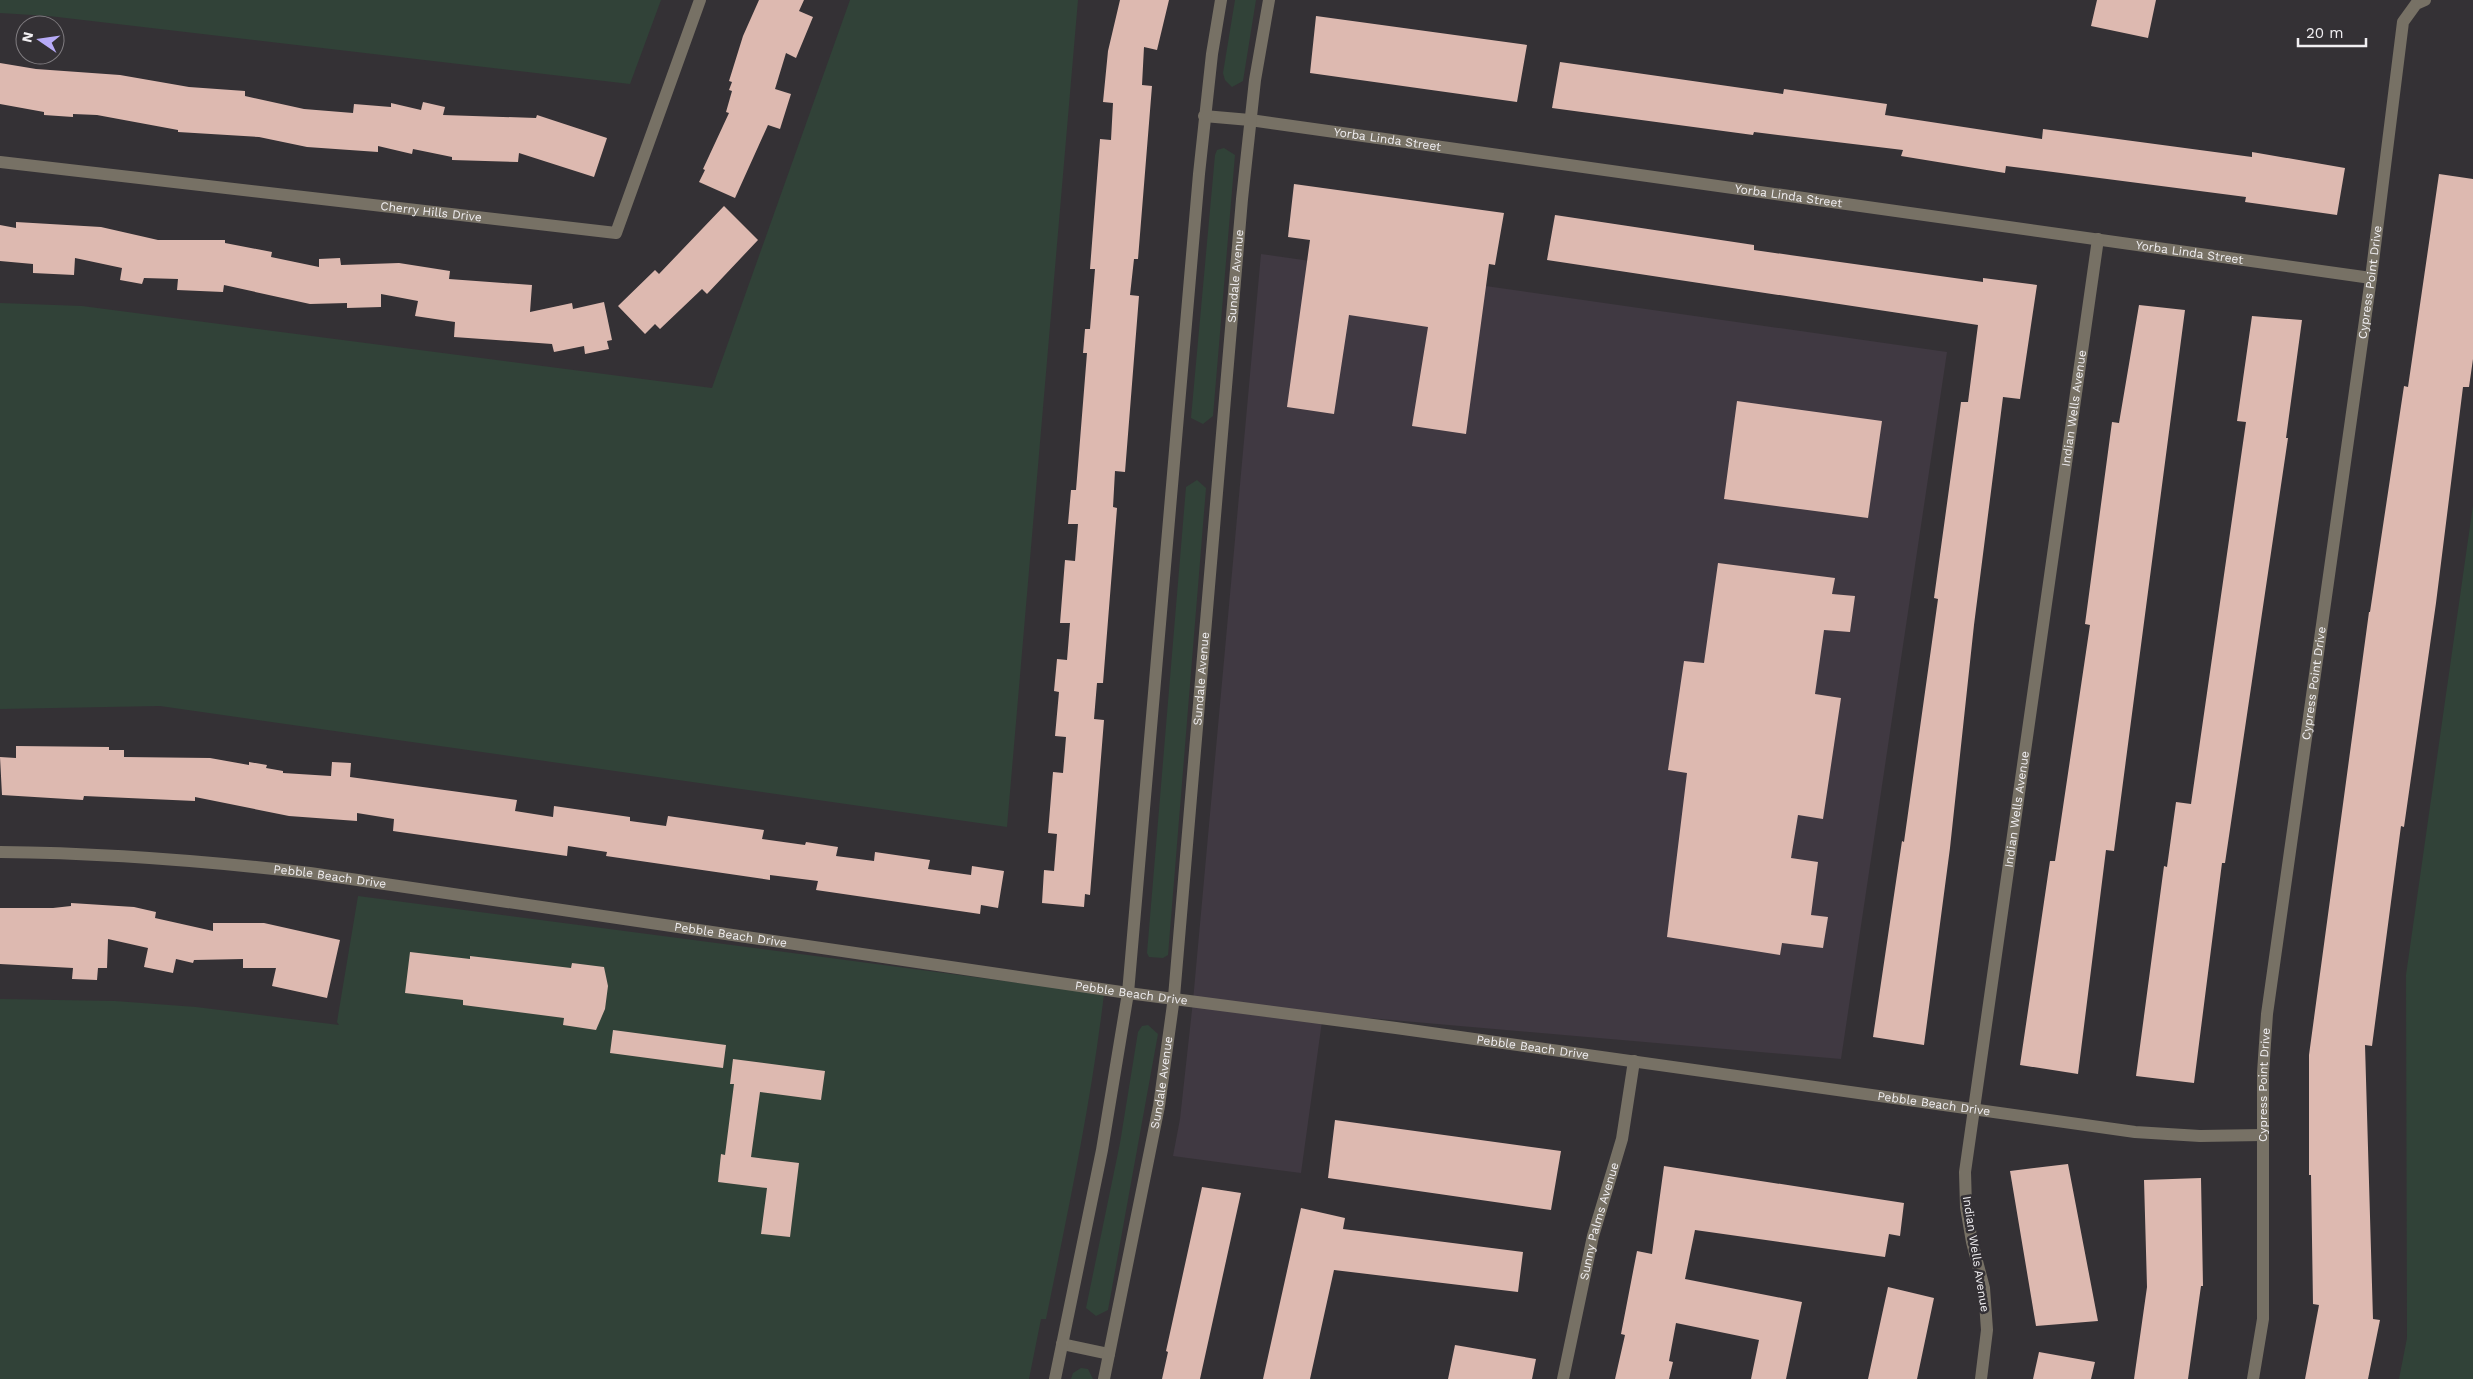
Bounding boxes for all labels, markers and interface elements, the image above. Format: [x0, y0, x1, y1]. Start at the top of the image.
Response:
north arrow [15, 15, 65, 65]
scale bar [2298, 15, 2366, 47]
text: 20 m [2306, 24, 2344, 42]
text: N [18, 30, 36, 44]
street label: Yorba Linda Street [1333, 125, 1442, 154]
street label: Yorba Linda Street [1734, 181, 1843, 210]
street label: Cherry Hills Drive [380, 199, 483, 225]
street label: Cypress Point Drive [2355, 225, 2385, 340]
street label: Sundale Avenue [1224, 229, 1246, 323]
street label: Yorba Linda Street [2135, 238, 2244, 267]
street label: Indian Wells Avenue [2059, 349, 2089, 467]
street label: Cypress Point Drive [2299, 626, 2329, 741]
street label: Sundale Avenue [1190, 631, 1212, 726]
street label: Indian Wells Avenue [2001, 750, 2032, 868]
street label: Pebble Beach Drive [273, 862, 387, 891]
street label: Pebble Beach Drive [673, 920, 788, 950]
street label: Pebble Beach Drive [1074, 978, 1189, 1008]
street label: Cypress Point Drive [2256, 1027, 2273, 1142]
street label: Pebble Beach Drive [1476, 1032, 1590, 1062]
street label: Sundale Avenue [1148, 1035, 1176, 1130]
street label: Pebble Beach Drive [1877, 1089, 1991, 1119]
street label: Sunny Palms Avenue [1577, 1161, 1622, 1281]
street label: Indian Wells Avenue [1960, 1195, 1992, 1313]

